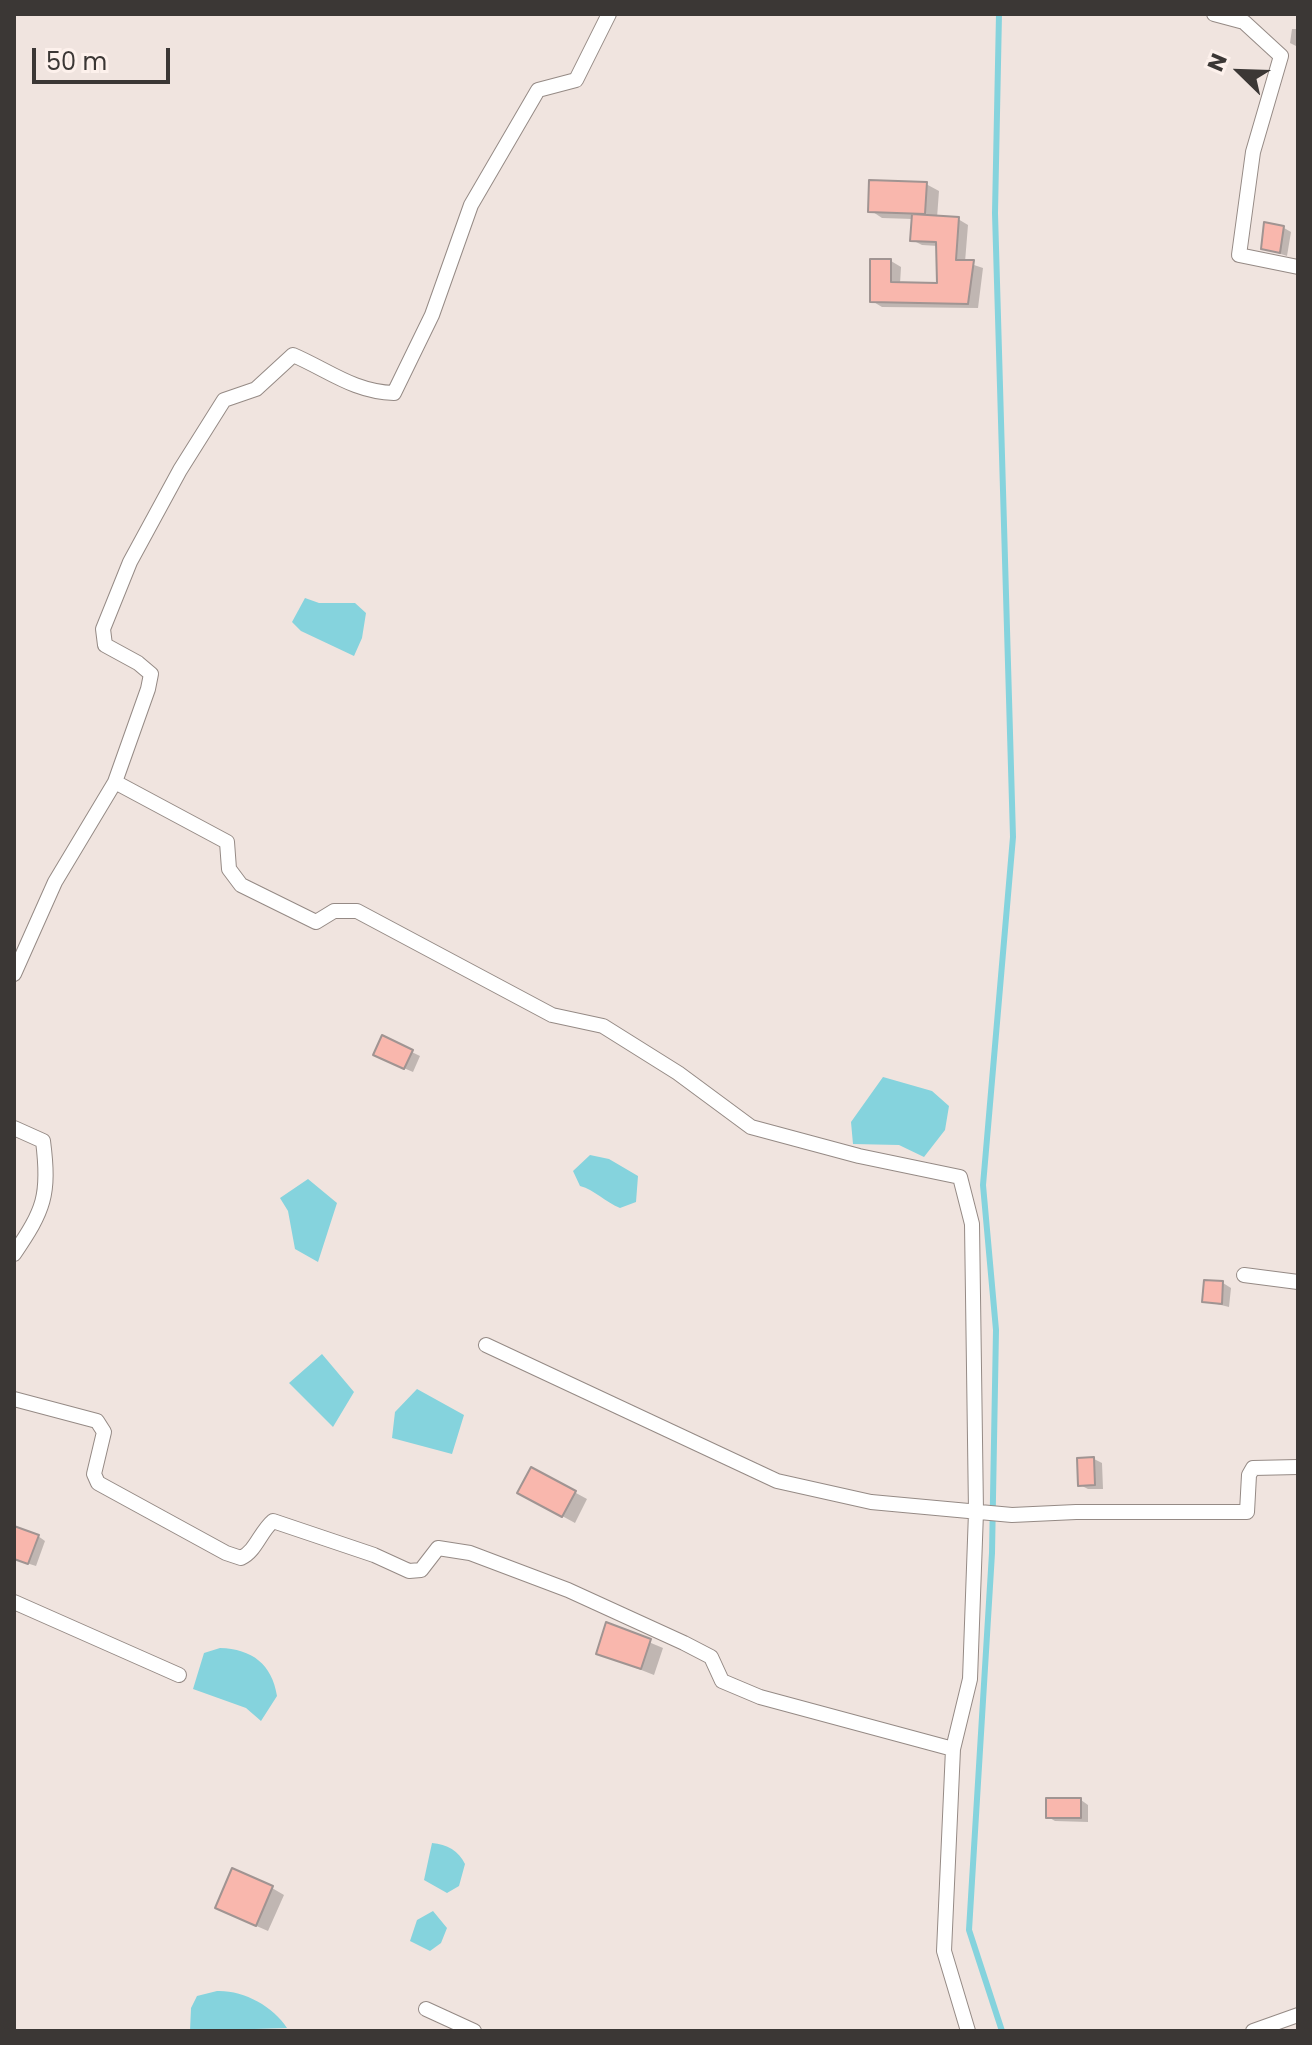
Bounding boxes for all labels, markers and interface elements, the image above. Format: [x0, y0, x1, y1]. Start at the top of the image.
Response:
scale bar [36, 32, 174, 82]
north arrow [1200, 32, 1280, 112]
text: 50 m [46, 45, 107, 78]
text: N [1200, 49, 1235, 76]

